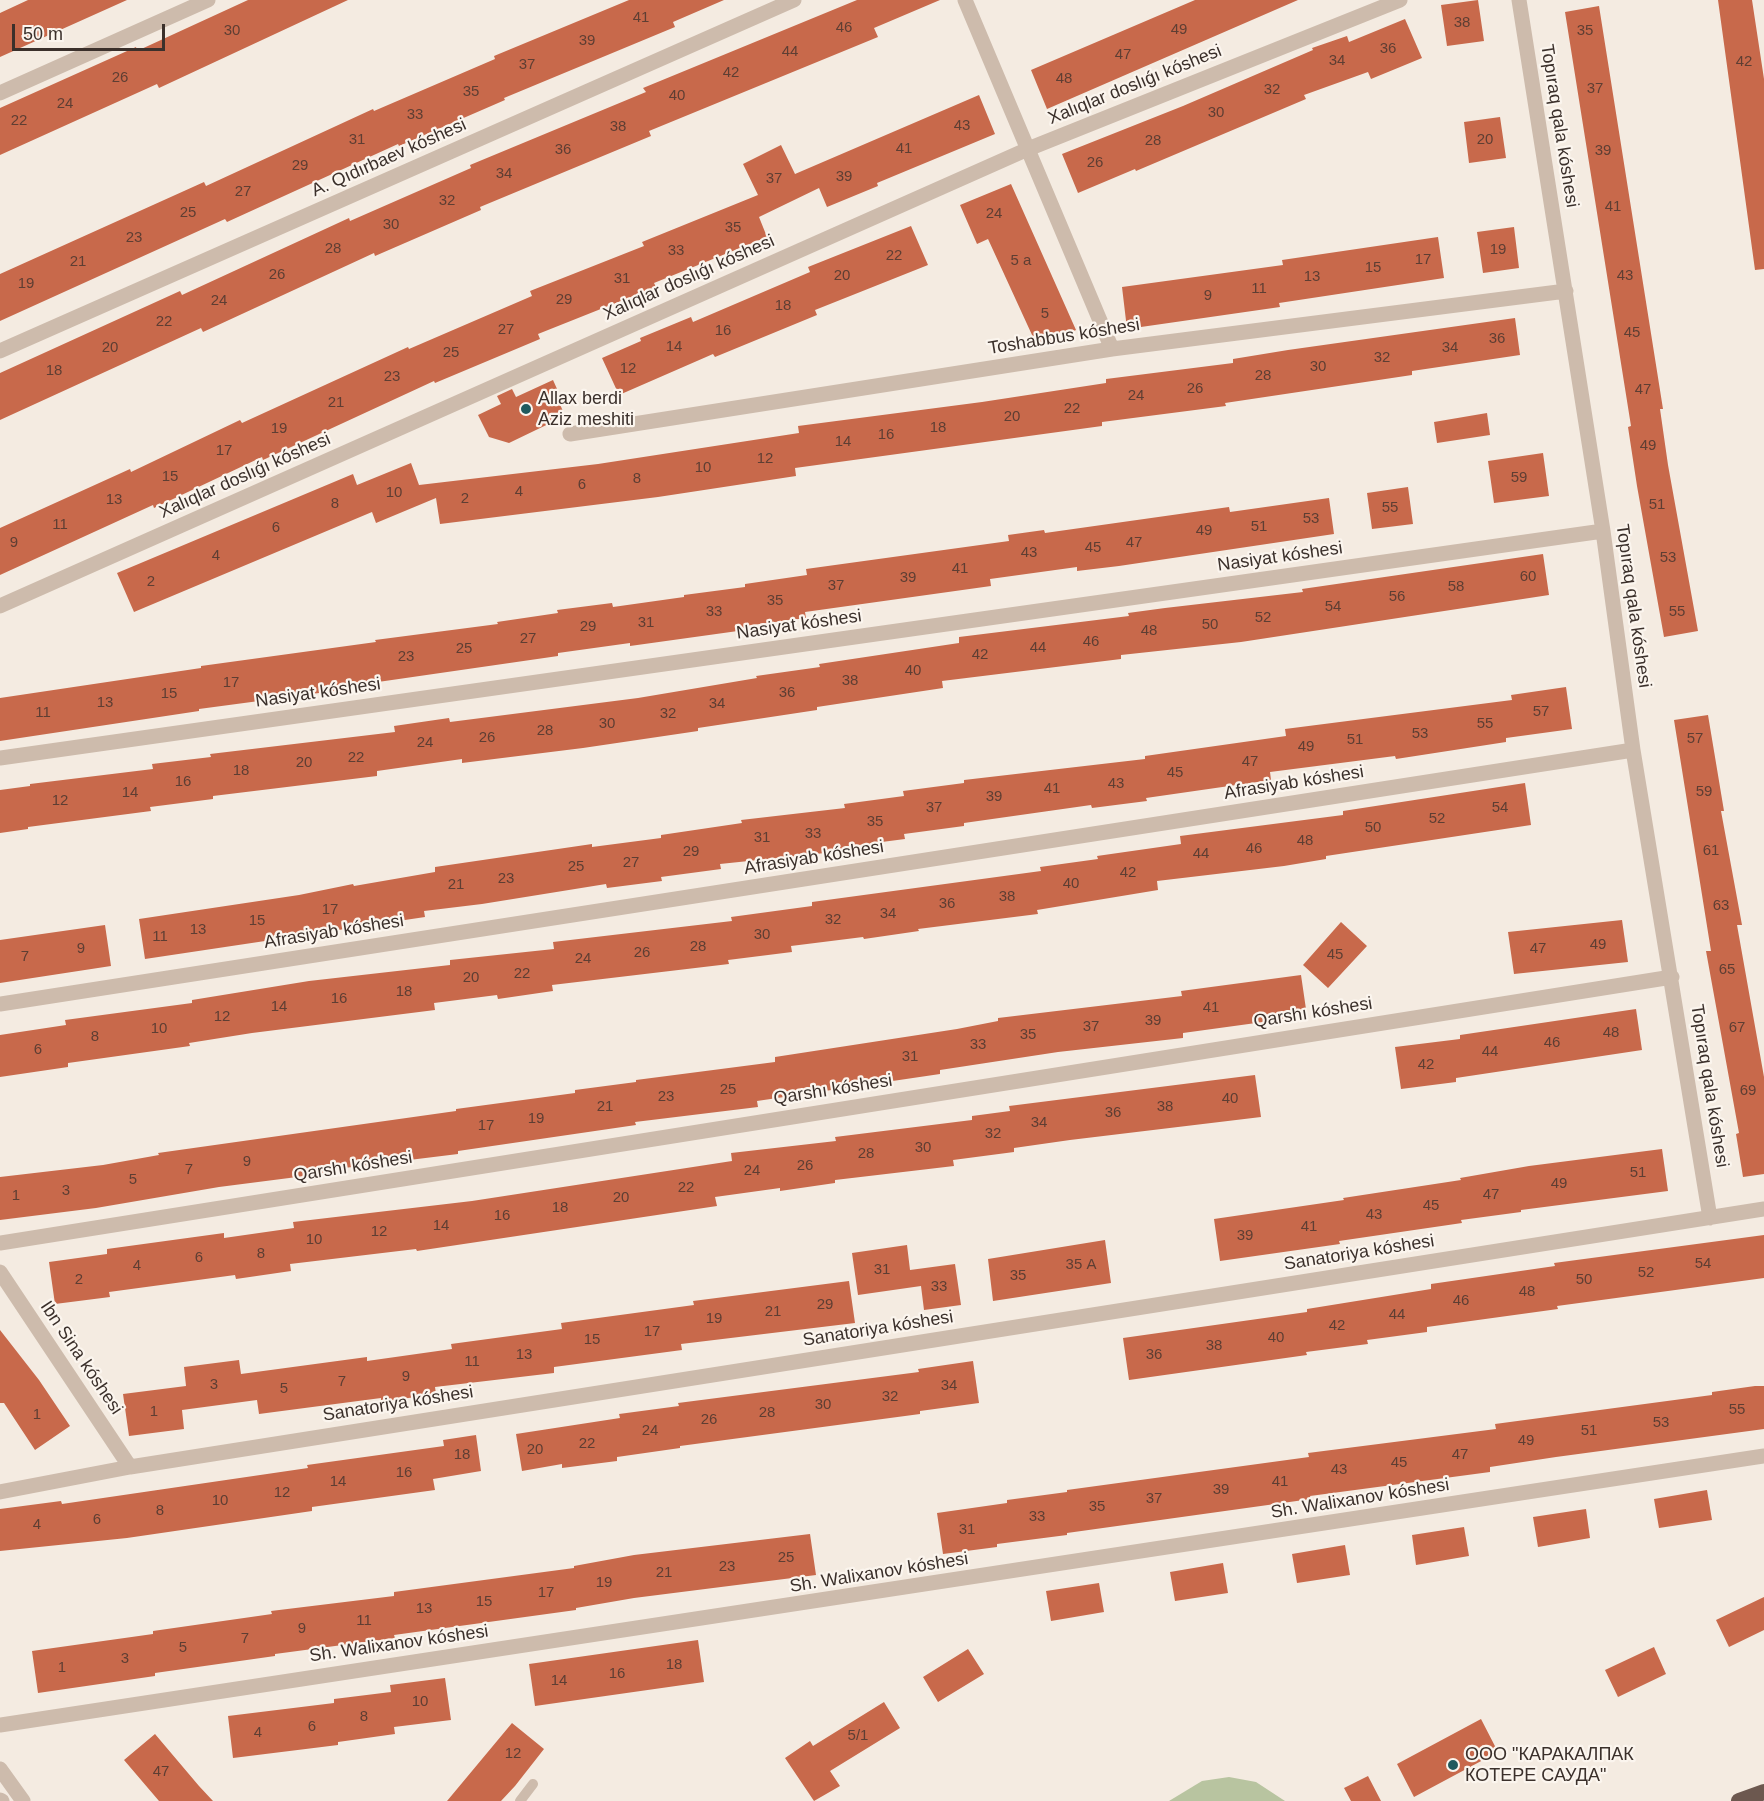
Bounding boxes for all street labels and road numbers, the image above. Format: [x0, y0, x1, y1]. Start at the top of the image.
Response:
street label: Xalıqlar doslıǵı kóshesi [1045, 40, 1225, 130]
street label: Topıraq qala kóshesi [1535, 43, 1583, 209]
street label: A. Qıdırbaev kóshesi [308, 114, 470, 202]
street label: Xalıqlar doslıǵı kóshesi [600, 230, 778, 326]
street label: Toshabbus kóshesi [987, 314, 1141, 360]
street label: Xalıqlar doslıǵı kóshesi [156, 428, 334, 524]
street label: Topıraq qala kóshesi [1611, 523, 1655, 689]
street label: Nasiyat kóshesi [1216, 538, 1344, 576]
street label: Nasiyat kóshesi [735, 606, 863, 644]
street label: Nasiyat kóshesi [254, 674, 382, 712]
street label: Afrasiyab kóshesi [1223, 761, 1365, 805]
street label: Afrasiyab kóshesi [743, 836, 885, 880]
street label: Afrasiyab kóshesi [263, 910, 405, 954]
street label: Qarshı kóshesi [1252, 993, 1374, 1033]
street label: Topıraq qala kóshesi [1685, 1003, 1733, 1169]
street label: Qarshı kóshesi [772, 1070, 894, 1110]
street label: Qarshı kóshesi [292, 1147, 414, 1187]
street label: Sanatoriya kóshesi [1282, 1230, 1436, 1276]
street label: Ibn Sina kóshesi [35, 1297, 127, 1419]
street label: Sanatoriya kóshesi [801, 1306, 955, 1352]
street label: Sanatoriya kóshesi [321, 1381, 475, 1427]
street label: Sh. Walixanov kóshesi [1269, 1474, 1451, 1524]
street label: Sh. Walixanov kóshesi [788, 1548, 970, 1598]
street label: Sh. Walixanov kóshesi [308, 1621, 490, 1667]

